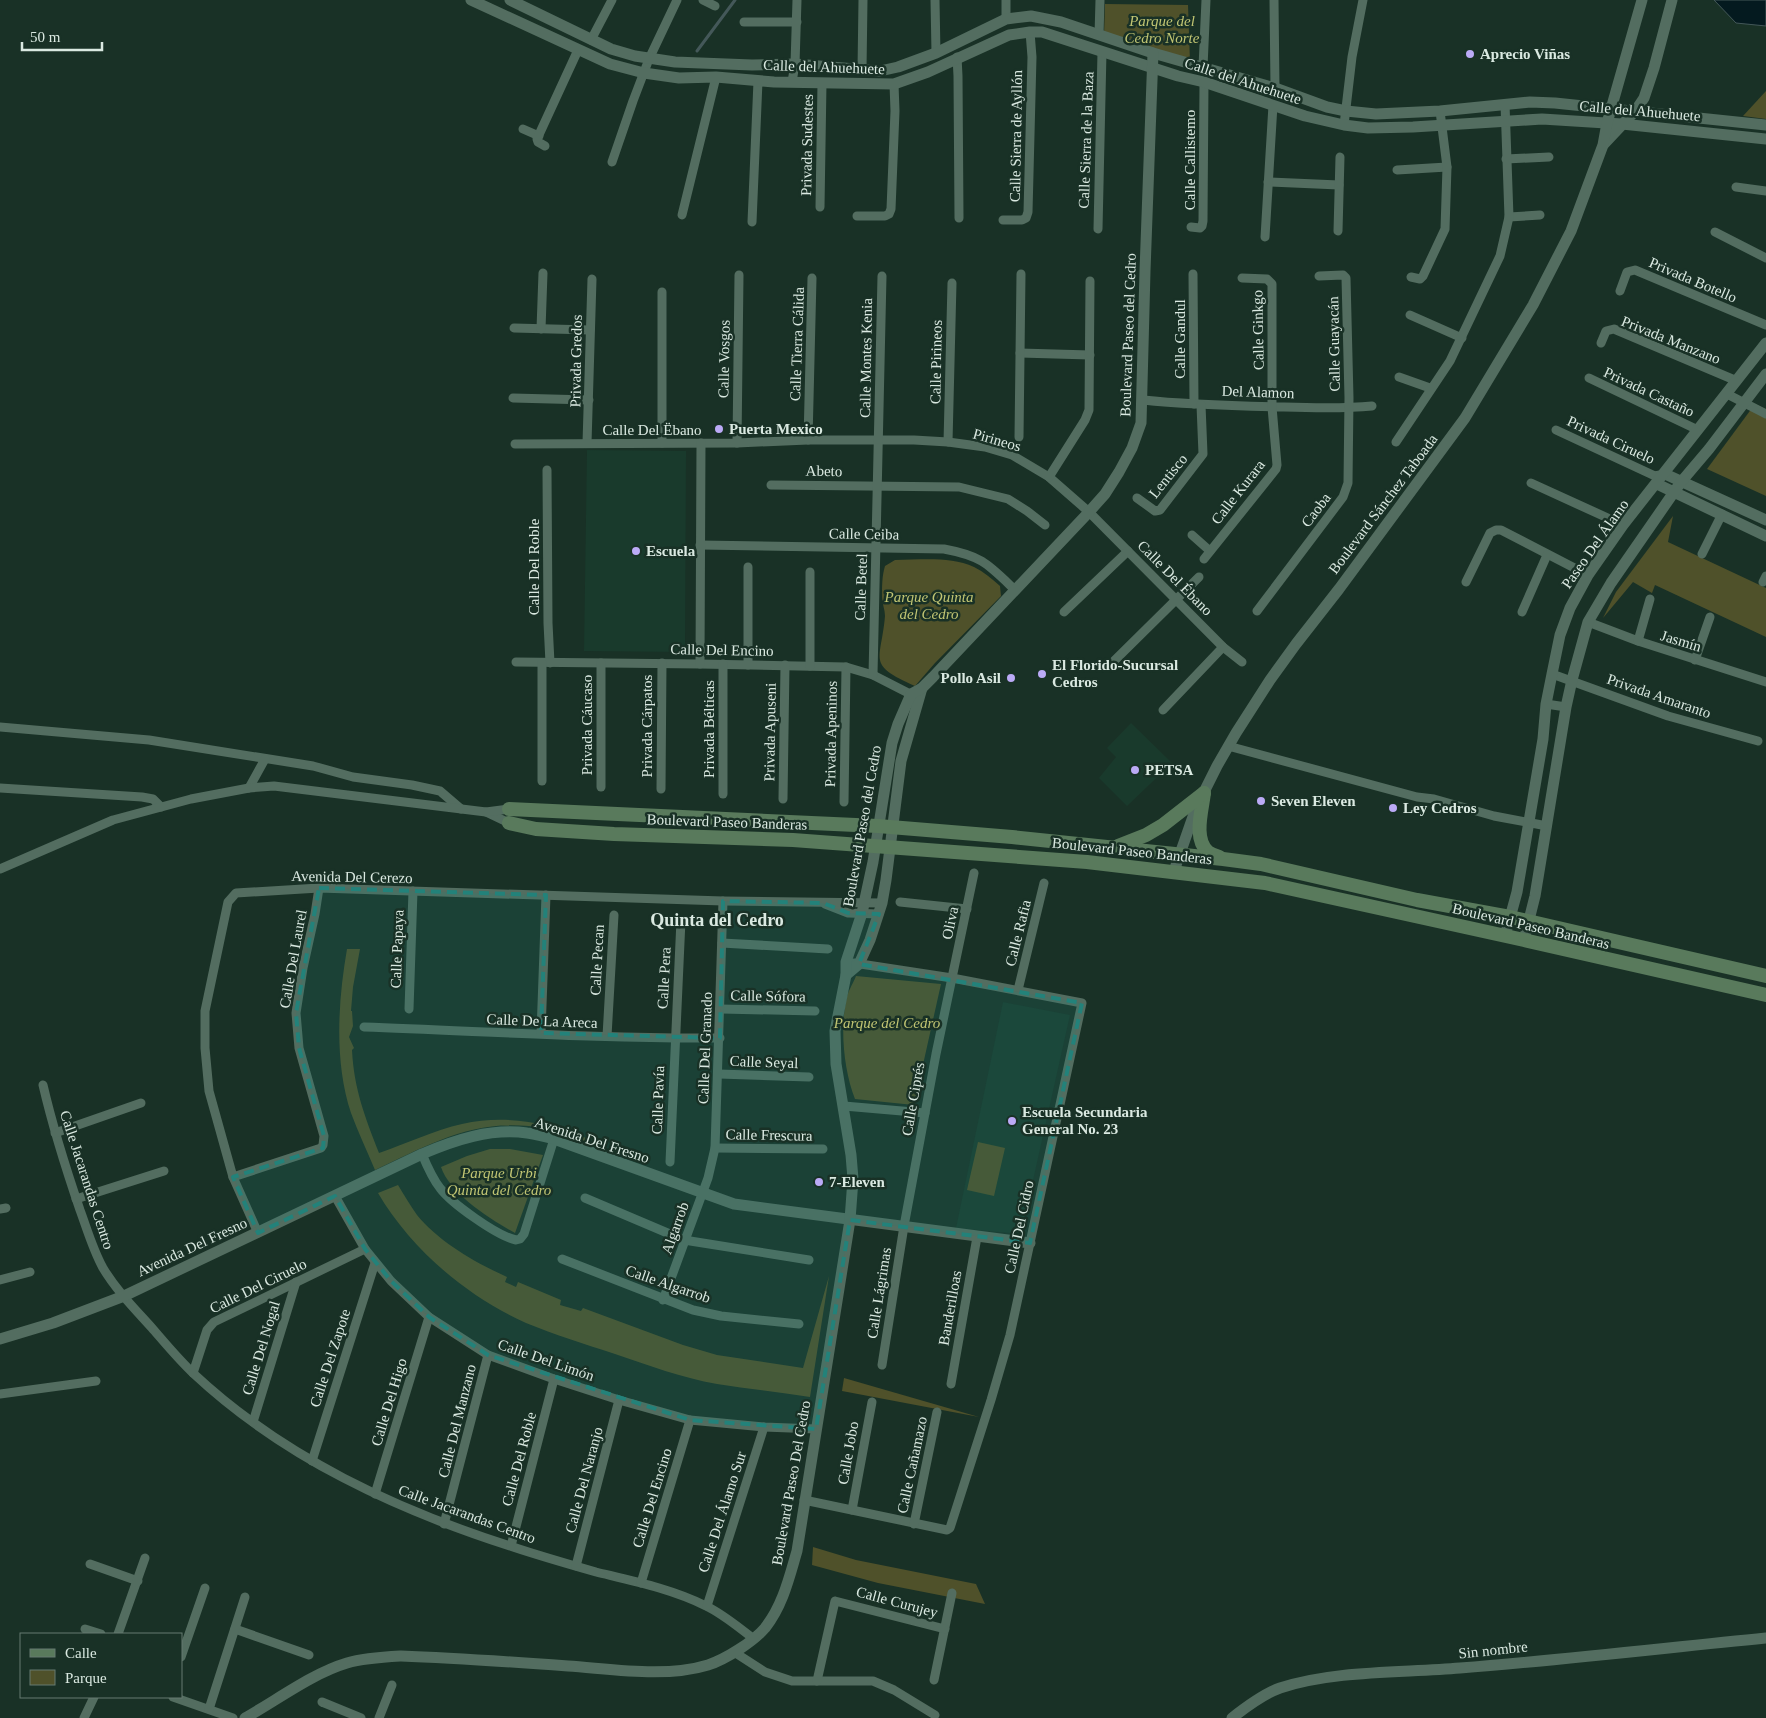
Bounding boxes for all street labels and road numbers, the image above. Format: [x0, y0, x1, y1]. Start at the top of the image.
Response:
street label: Calle del Ahuehuete [1183, 55, 1304, 108]
street label: Calle del Ahuehuete [763, 57, 885, 77]
street label: Calle Sierra de Ayllón [1007, 69, 1025, 202]
street label: Calle Sierra de la Baza [1076, 71, 1096, 209]
street label: Privada Sudestes [798, 94, 816, 196]
street label: Calle del Ahuehuete [1579, 98, 1702, 124]
street label: Calle Callistemo [1182, 110, 1198, 210]
street label: Boulevard Paseo del Cedro [1117, 253, 1139, 417]
street label: Privada Botello [1647, 254, 1739, 306]
street label: Calle Tierra Cálida [787, 286, 807, 401]
street label: Calle Ginkgo [1249, 290, 1267, 370]
street label: Calle Guayacán [1325, 296, 1343, 392]
street label: Calle Montes Kenia [857, 298, 875, 418]
street label: Calle Gandul [1172, 299, 1188, 379]
street label: Privada Manzano [1619, 313, 1723, 367]
street label: Privada Gredos [567, 314, 585, 408]
street label: Calle Pirineos [927, 319, 945, 404]
street label: Calle Vosgos [715, 320, 733, 398]
street label: Privada Castaño [1601, 364, 1697, 420]
street label: Del Alamon [1221, 383, 1295, 401]
street label: Privada Ciruelo [1565, 413, 1657, 467]
street label: Calle Del Ëbano [602, 422, 702, 438]
street label: Pirineos [971, 426, 1023, 455]
street label: Boulevard Sánchez Taboada [1325, 431, 1441, 577]
street label: Lentisco [1146, 451, 1190, 501]
street label: Calle Kurara [1208, 456, 1268, 527]
street label: Abeto [806, 463, 842, 479]
street label: Caoba [1298, 490, 1334, 530]
street label: Paseo Del Álamo [1558, 496, 1632, 592]
street label: Calle Del Roble [526, 518, 542, 615]
street label: Calle Ceiba [829, 525, 900, 543]
street label: Calle Del Ébano [1134, 537, 1216, 619]
street label: Calle Betel [852, 553, 870, 621]
street label: Jasmín [1659, 627, 1704, 655]
street label: Calle Del Encino [670, 641, 774, 659]
street label: Privada Amaranto [1605, 671, 1713, 721]
street label: Privada Cárpatos [639, 674, 655, 777]
street label: Privada Cáucaso [579, 675, 595, 775]
street label: Privada Bélticas [701, 680, 717, 778]
street label: Privada Apeninos [822, 681, 840, 787]
street label: Privada Apuseni [761, 682, 779, 782]
street label: Boulevard Paseo del Cedro [840, 744, 884, 908]
street label: Boulevard Paseo Banderas [646, 811, 808, 833]
street label: Boulevard Paseo Banderas [1051, 835, 1213, 867]
street label: Avenida Del Cerezo [291, 868, 413, 886]
street label: Calle Rafia [1002, 898, 1034, 968]
street label: Boulevard Paseo Banderas [1451, 900, 1611, 952]
street label: Oliva [939, 905, 961, 941]
street label: Calle Del Laurel [276, 908, 310, 1010]
street label: Calle Papaya [388, 909, 406, 989]
street label: Calle Pecan [587, 924, 607, 996]
street label: Calle Pera [654, 946, 674, 1009]
street label: Calle Sófora [730, 987, 806, 1005]
street label: Calle Del Granado [695, 992, 715, 1104]
street label: Calle De La Areca [486, 1011, 598, 1031]
street label: Calle Seyal [729, 1053, 799, 1071]
street label: Calle Ciprés [899, 1061, 927, 1137]
street label: Calle Pavía [649, 1065, 667, 1135]
street label: Calle Jacarandas Centro [57, 1109, 117, 1251]
street label: Avenida Del Fresno [533, 1114, 651, 1166]
street label: Calle Frescura [725, 1126, 813, 1144]
street label: Calle Del Cidro [1001, 1179, 1037, 1275]
street label: Algarrob [658, 1200, 692, 1256]
street label: Avenida Del Fresno [134, 1214, 250, 1280]
street label: Calle Lágrimas [864, 1246, 894, 1340]
street label: Calle Del Ciruelo [207, 1256, 309, 1316]
street label: Calle Algarrob [623, 1262, 713, 1306]
street label: Banderilloas [936, 1269, 964, 1347]
street label: Calle Del Nogal [239, 1299, 283, 1397]
street label: Calle Del Zapote [307, 1306, 354, 1409]
street label: Calle Del Limón [496, 1336, 597, 1384]
street label: Calle Del Higo [368, 1356, 410, 1448]
street label: Calle Del Manzano [435, 1362, 479, 1480]
street label: Boulevard Paseo Del Cedro [769, 1399, 813, 1567]
street label: Calle Del Roble [499, 1410, 539, 1508]
street label: Calle Cañamazo [894, 1415, 930, 1515]
street label: Calle Jobo [835, 1420, 861, 1486]
street label: Calle Del Naranjo [562, 1425, 606, 1535]
street label: Calle Del Encino [629, 1446, 675, 1550]
street label: Calle Del Álamo Sur [695, 1449, 749, 1575]
street label: Calle Jacarandas Centro [396, 1482, 538, 1546]
street label: Calle Curujey [854, 1583, 940, 1621]
street label: Sin nombre [1458, 1638, 1529, 1662]

